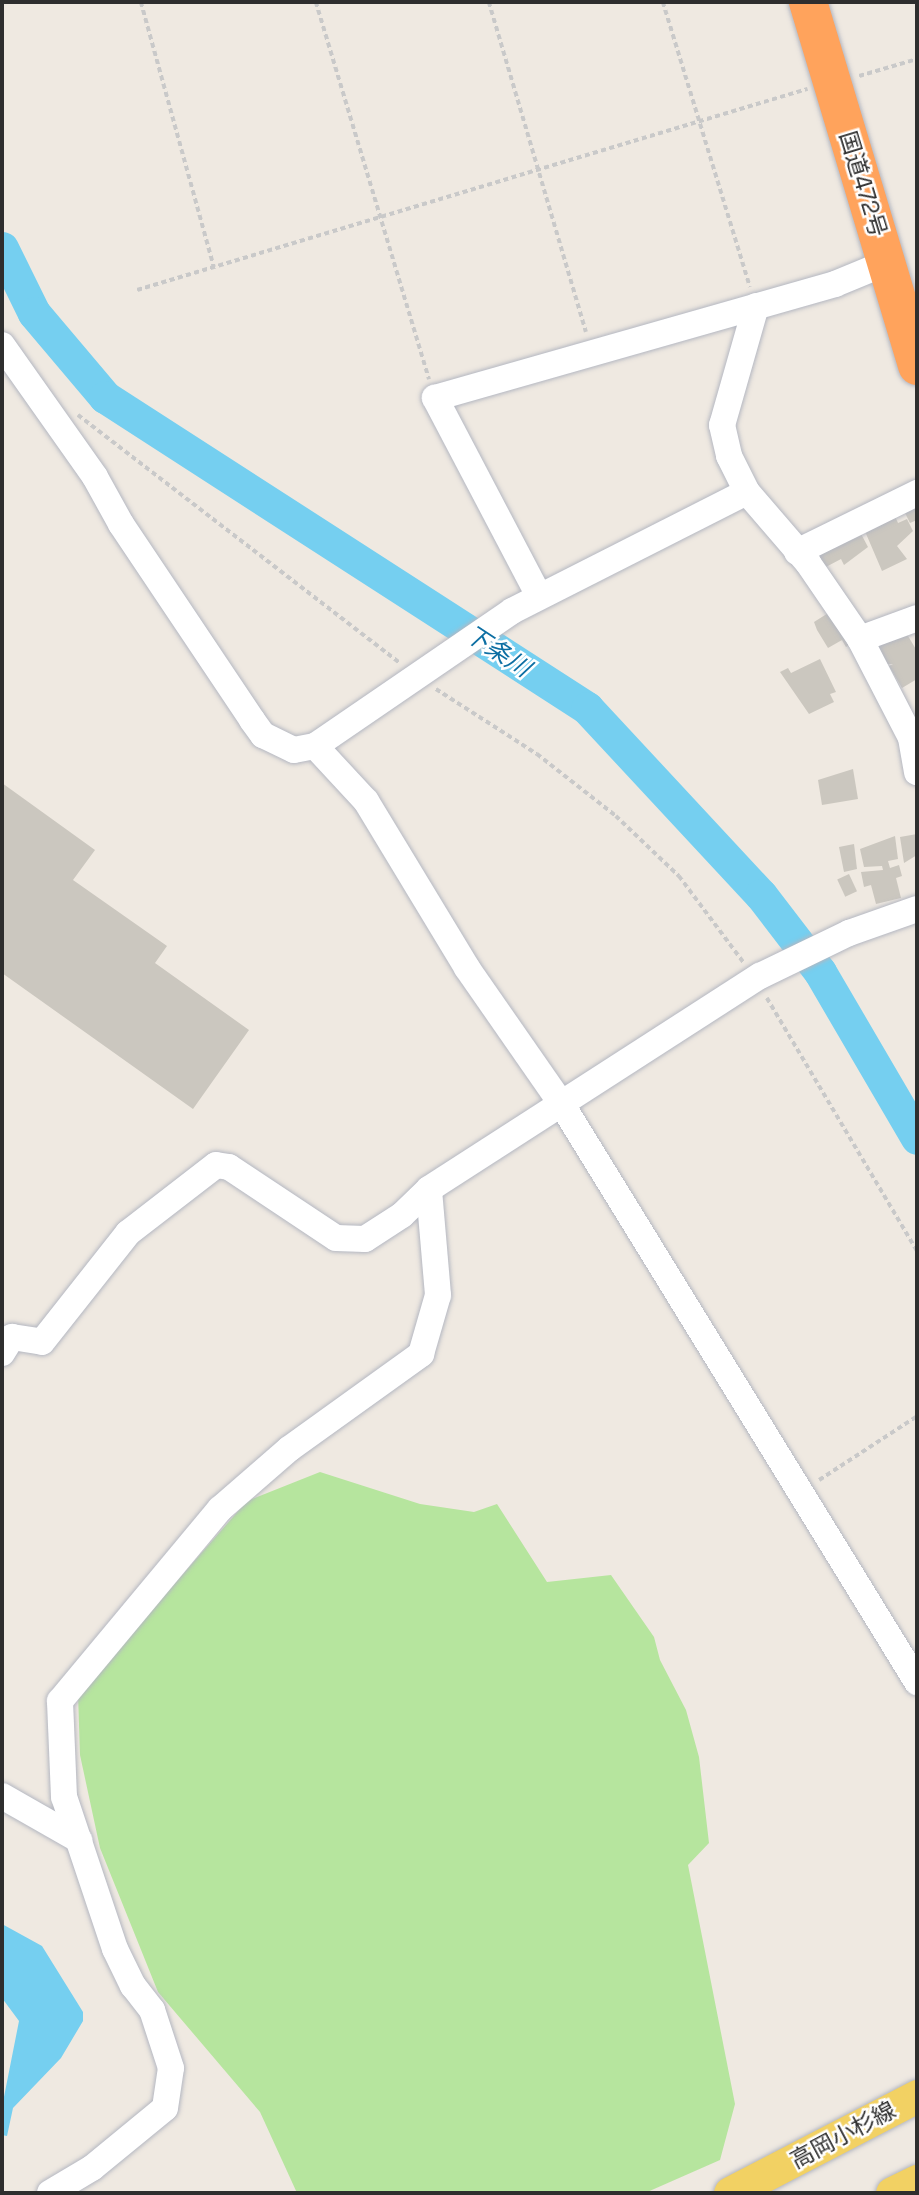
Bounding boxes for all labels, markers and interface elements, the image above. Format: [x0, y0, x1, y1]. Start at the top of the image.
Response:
street label: 国道472号 [834, 128, 892, 240]
water label: 下条川 [460, 619, 536, 683]
street label: 高岡小杉線 [786, 2096, 900, 2174]

